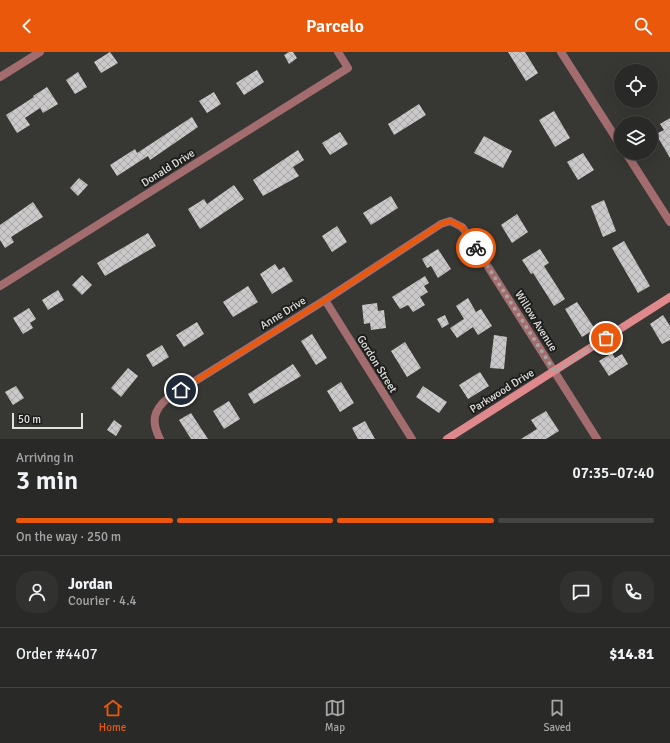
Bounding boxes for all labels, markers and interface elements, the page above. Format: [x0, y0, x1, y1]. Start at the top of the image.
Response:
icon: back [16, 15, 38, 37]
text: Parcelo [306, 15, 364, 37]
icon: search [632, 15, 654, 37]
map controls [614, 64, 658, 160]
button: locate [614, 64, 658, 108]
button: layers [614, 116, 658, 160]
street label: Donald Drive [139, 146, 197, 190]
courier [456, 228, 496, 268]
icon: bike [465, 237, 487, 259]
street label: Willow Avenue [512, 288, 560, 354]
street label: Anne Drive [258, 294, 308, 332]
pin [589, 321, 623, 355]
icon: bag [595, 327, 617, 349]
street label: Gordon Street [354, 333, 400, 395]
street label: Parkwood Drive [468, 366, 536, 416]
pin [164, 373, 198, 407]
icon: home [170, 379, 192, 401]
scale bar [12, 411, 83, 430]
text: 50 m [18, 413, 41, 426]
text: Arriving in [16, 450, 74, 466]
text: 07:35–07:40 [573, 464, 654, 482]
text: 3 min [16, 465, 78, 497]
text: On the way · 250 m [16, 529, 121, 545]
button: person [16, 571, 58, 613]
button: chat [560, 571, 602, 613]
button: phone [612, 571, 654, 613]
text: Jordan [68, 575, 113, 593]
text: Courier · 4.4 [68, 593, 137, 609]
text: Order #4407 [16, 645, 98, 663]
text: $14.81 [609, 645, 654, 663]
tab: Home [99, 697, 126, 734]
tab: Map [324, 697, 346, 734]
tab: Saved [543, 697, 571, 734]

